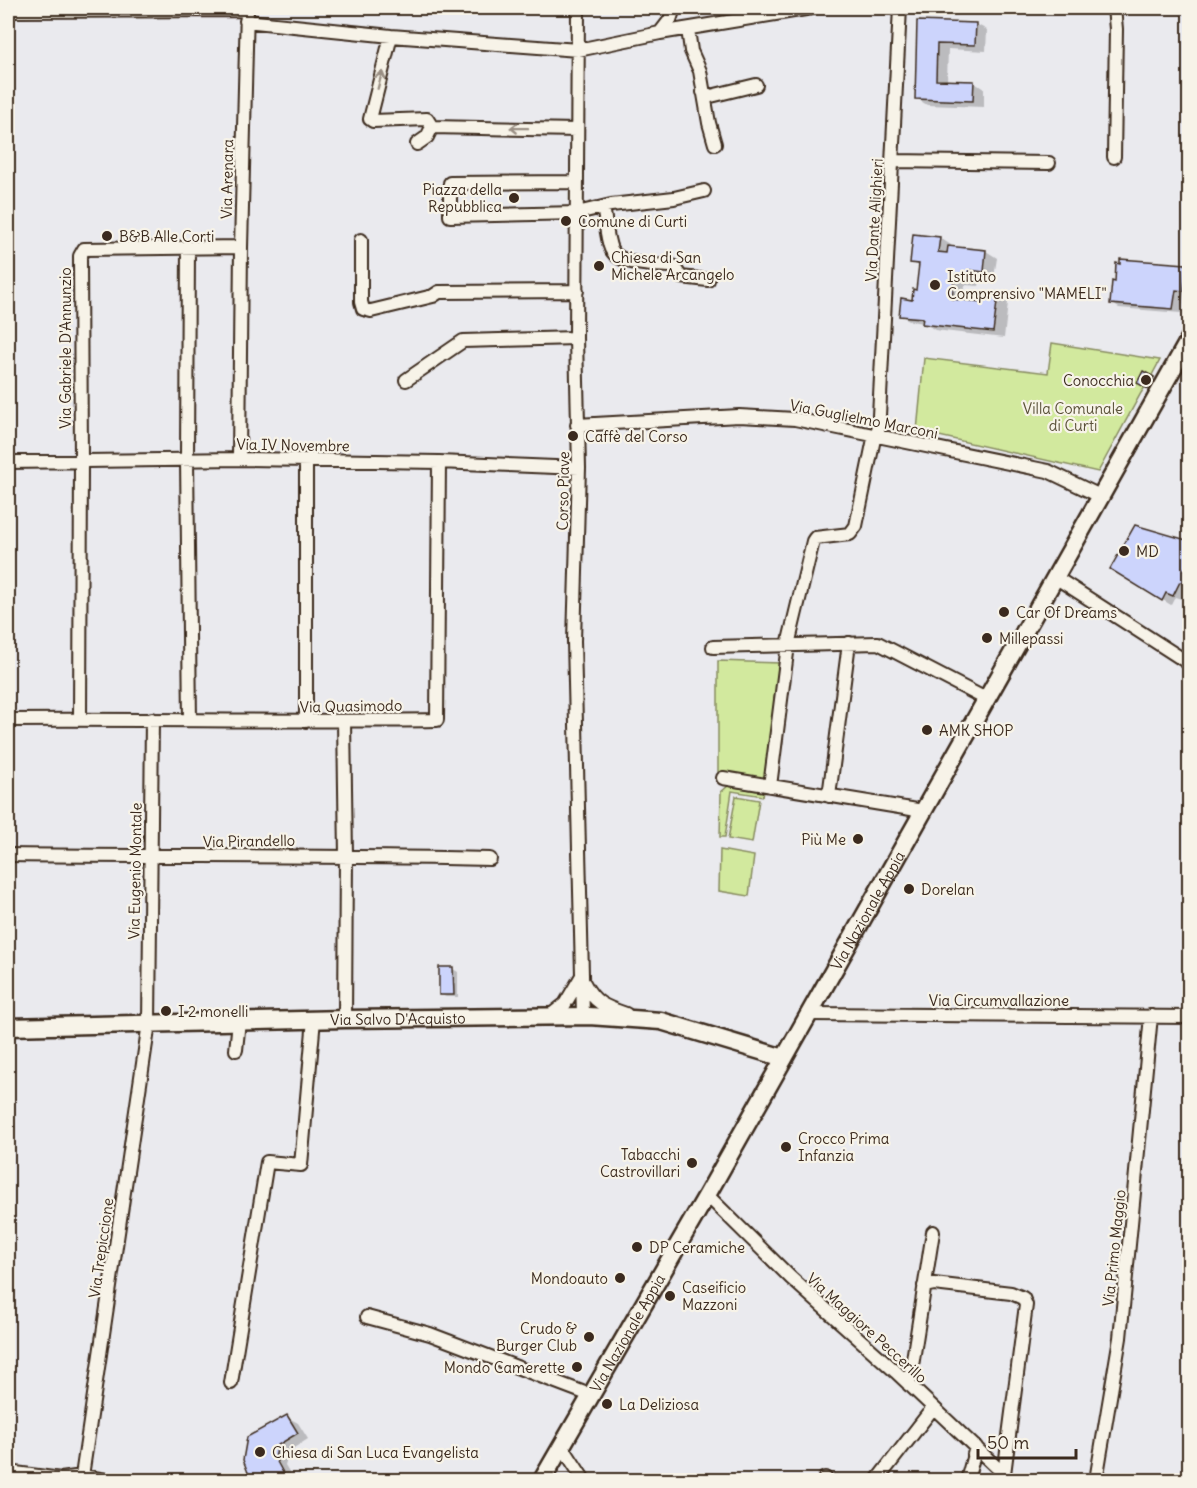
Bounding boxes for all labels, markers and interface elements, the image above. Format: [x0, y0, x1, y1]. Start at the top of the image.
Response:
one-way arrow [375, 71, 386, 90]
one-way arrow [510, 123, 530, 134]
street label: Via Arenara [217, 138, 237, 219]
street label: Via Dante Alighieri [861, 158, 887, 282]
place label: Piazza della Repubblica [423, 180, 502, 216]
marker: Piazza della Repubblica [507, 191, 521, 205]
place label: Comune di Curti [578, 212, 687, 231]
marker: Comune di Curti [559, 214, 573, 228]
place label: B&B Alle Corti [119, 227, 214, 246]
marker: B&B Alle Corti [100, 229, 114, 243]
place label: Chiesa di San Michele Arcangelo [611, 248, 734, 284]
marker: Chiesa di San Michele Arcangelo [592, 259, 606, 273]
street label: Via Gabriele D'Annunzio [56, 267, 75, 429]
place label: Istituto Comprensivo "MAMELI" [947, 267, 1107, 303]
marker: Istituto Comprensivo "MAMELI" [928, 278, 942, 292]
place label: Conocchia [1063, 371, 1134, 390]
marker: Conocchia [1139, 373, 1153, 387]
street label: Via Guglielmo Marconi [788, 395, 940, 443]
park label: Villa Comunale di Curti [1023, 399, 1123, 435]
place label: Caffè del Corso [585, 427, 688, 446]
marker: Caffè del Corso [566, 429, 580, 443]
street label: Via IV Novembre [236, 435, 350, 455]
street label: Corso Piave [553, 451, 573, 531]
place label: MD [1136, 542, 1159, 561]
marker: MD [1117, 544, 1131, 558]
place label: Car Of Dreams [1016, 603, 1117, 622]
marker: Car Of Dreams [997, 605, 1011, 619]
place label: Millepassi [999, 629, 1063, 648]
marker: Millepassi [980, 631, 994, 645]
street label: Via Quasimodo [300, 696, 402, 716]
place label: AMK SHOP [939, 721, 1013, 740]
marker: AMK SHOP [920, 723, 934, 737]
street label: Via Eugenio Montale [124, 802, 146, 940]
place label: Più Me [801, 830, 846, 849]
street label: Via Pirandello [203, 831, 295, 851]
marker: Più Me [851, 832, 865, 846]
street label: Via Nazionale Appia [826, 847, 909, 973]
place label: Dorelan [921, 880, 975, 899]
marker: Dorelan [902, 882, 916, 896]
street label: Via Circumvallazione [929, 991, 1069, 1010]
place label: I 2 monelli [178, 1002, 248, 1021]
marker: I 2 monelli [159, 1004, 173, 1018]
street label: Via Salvo D'Acquisto [330, 1008, 466, 1029]
place label: Crocco Prima Infanzia [798, 1129, 890, 1165]
marker: Crocco Prima Infanzia [779, 1140, 793, 1154]
place label: Tabacchi Castrovillari [600, 1145, 680, 1181]
marker: Tabacchi Castrovillari [685, 1156, 699, 1170]
street label: Via Primo Maggio [1098, 1189, 1130, 1307]
street label: Via Trepiccione [85, 1197, 117, 1299]
place label: DP Ceramiche [649, 1238, 745, 1257]
marker: DP Ceramiche [630, 1240, 644, 1254]
place label: Mondoauto [531, 1269, 608, 1288]
street label: Via Maggiore Peccerillo [803, 1269, 931, 1387]
street label: Via Nazionale Appia [585, 1270, 669, 1396]
marker: Mondoauto [613, 1271, 627, 1285]
place label: Caseificio Mazzoni [682, 1278, 746, 1314]
marker: Caseificio Mazzoni [663, 1289, 677, 1303]
place label: Crudo & Burger Club [496, 1319, 578, 1355]
marker: Crudo & Burger Club [582, 1330, 596, 1344]
place label: Mondo Camerette [444, 1358, 565, 1377]
marker: Mondo Camerette [570, 1360, 584, 1374]
place label: La Deliziosa [619, 1395, 699, 1414]
marker: La Deliziosa [600, 1397, 614, 1411]
scale bar [978, 1422, 1076, 1460]
text: 50 m [987, 1431, 1029, 1454]
place label: Chiesa di San Luca Evangelista [272, 1443, 479, 1462]
marker: Chiesa di San Luca Evangelista [253, 1445, 267, 1459]

